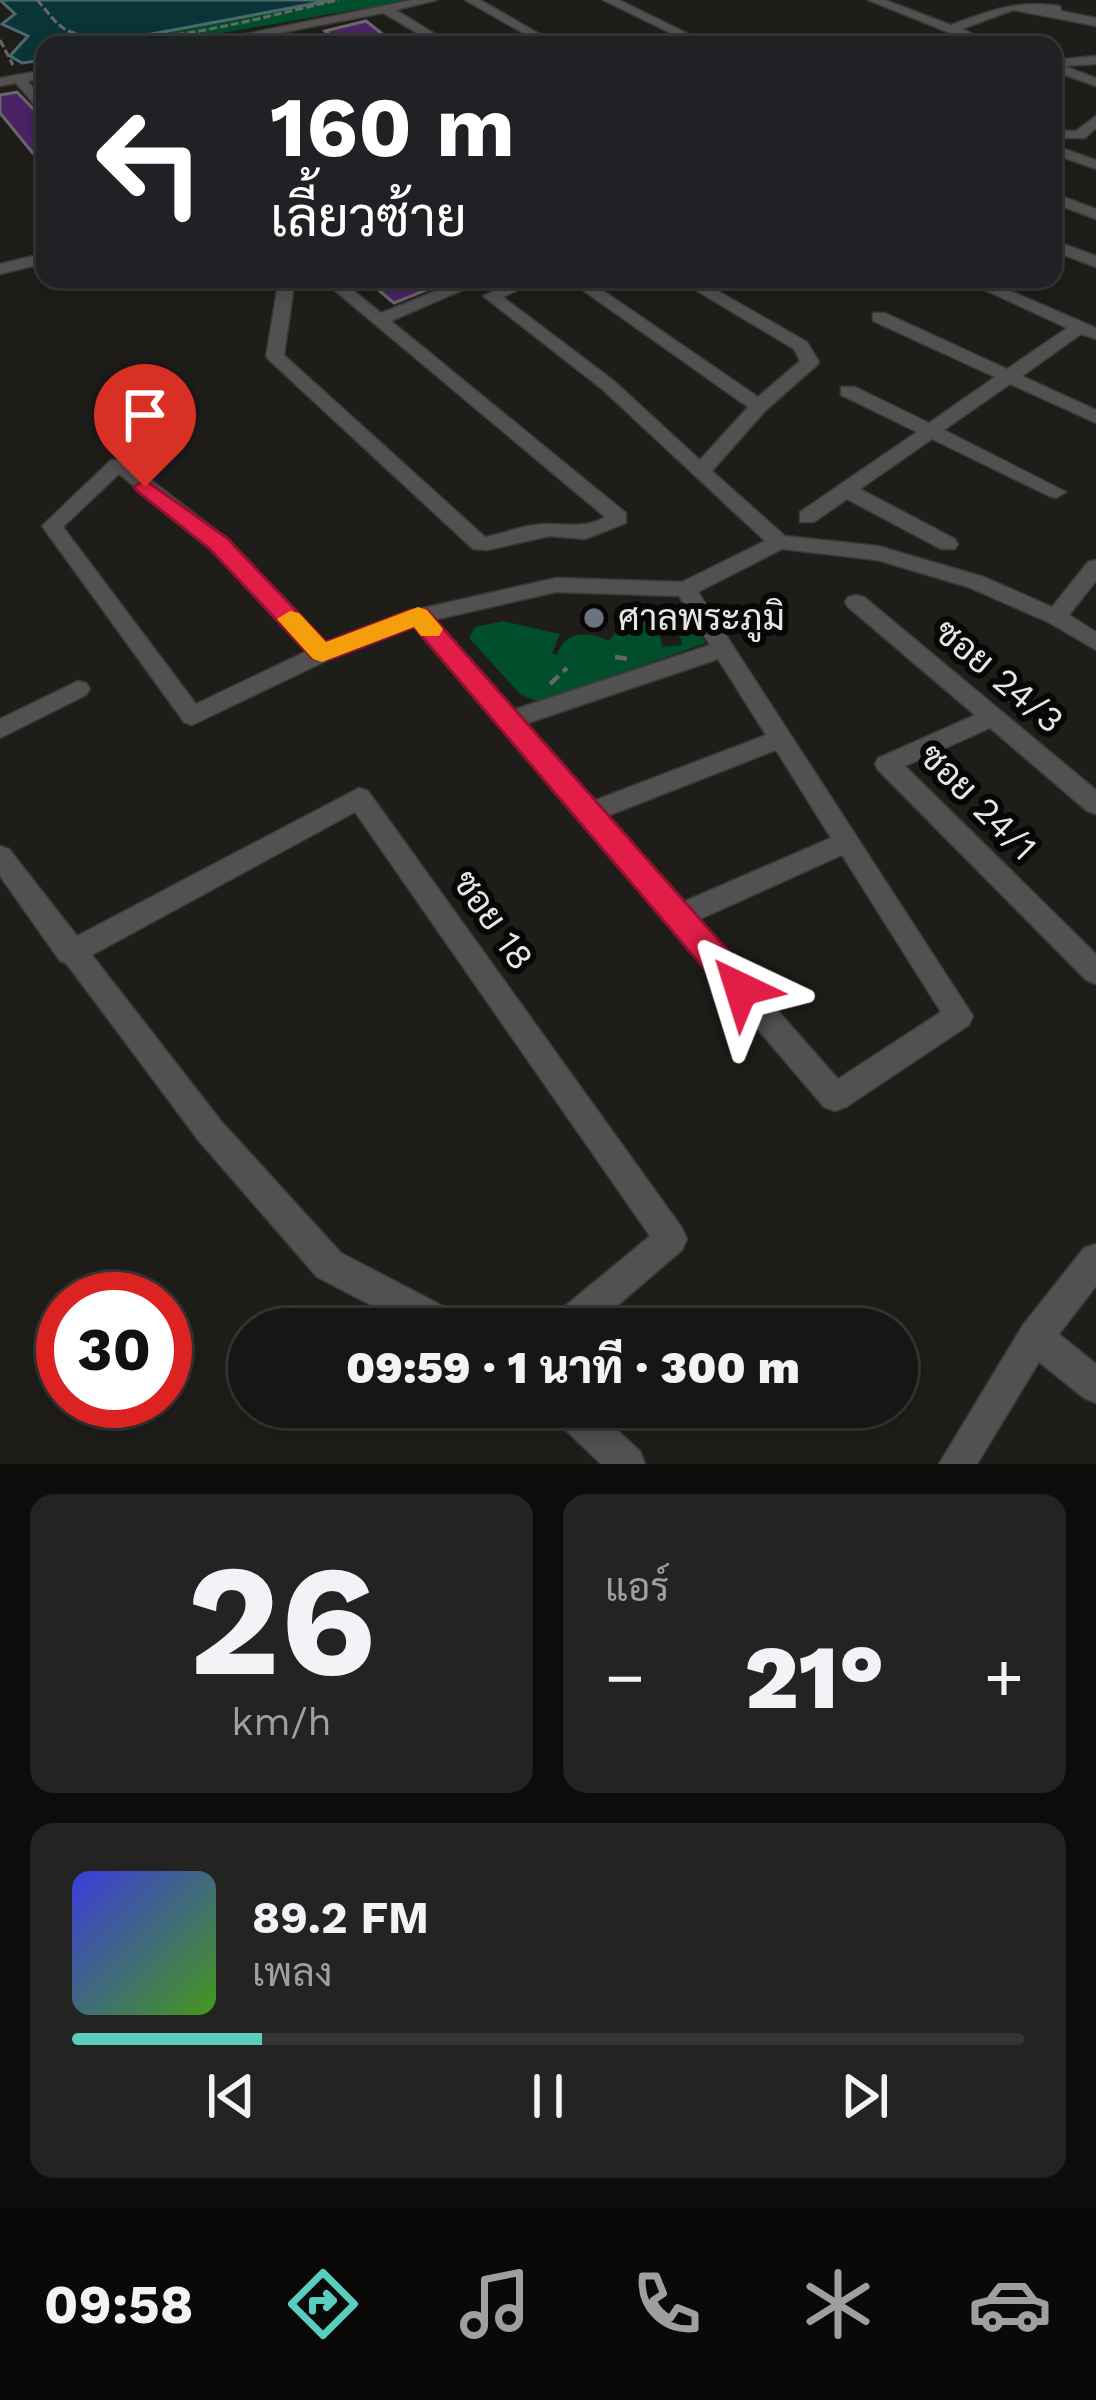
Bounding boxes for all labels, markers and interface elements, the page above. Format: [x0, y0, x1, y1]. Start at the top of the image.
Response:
text: 160 m [270, 78, 515, 176]
icon: left [72, 84, 228, 240]
text: เลี้ยวซ้าย [270, 186, 467, 249]
pin [94, 364, 196, 487]
icon: arrive [112, 382, 178, 448]
place label: ศาลพระภูมิ [618, 597, 785, 642]
marker: ศาลพระภูมิ [581, 605, 607, 631]
street label: ซอย 24/3 [926, 610, 1072, 742]
street label: ซอย 24/1 [911, 735, 1045, 869]
street label: ซอย 18 [444, 862, 542, 978]
position arrow [678, 926, 804, 1052]
speed limit sign: 30 [36, 1272, 192, 1428]
text: 09:59 · 1 นาที · 300 m [346, 1341, 800, 1394]
text: 26 [187, 1529, 376, 1712]
text: แอร์ [605, 1565, 669, 1610]
text: 21° [745, 1624, 884, 1730]
text: − [605, 1639, 645, 1716]
text: + [984, 1639, 1024, 1716]
text: km/h [231, 1699, 332, 1744]
text: 89.2 FM [252, 1891, 429, 1944]
text: เพลง [252, 1950, 333, 1995]
icon: previous [198, 2063, 264, 2129]
icon: pause [515, 2063, 581, 2129]
icon: next [832, 2063, 898, 2129]
icon: directions [281, 2262, 365, 2346]
icon: music [453, 2262, 537, 2346]
icon: phone [625, 2262, 709, 2346]
icon: climate [796, 2262, 880, 2346]
icon: car [968, 2262, 1052, 2346]
text: 09:58 [44, 2273, 194, 2336]

